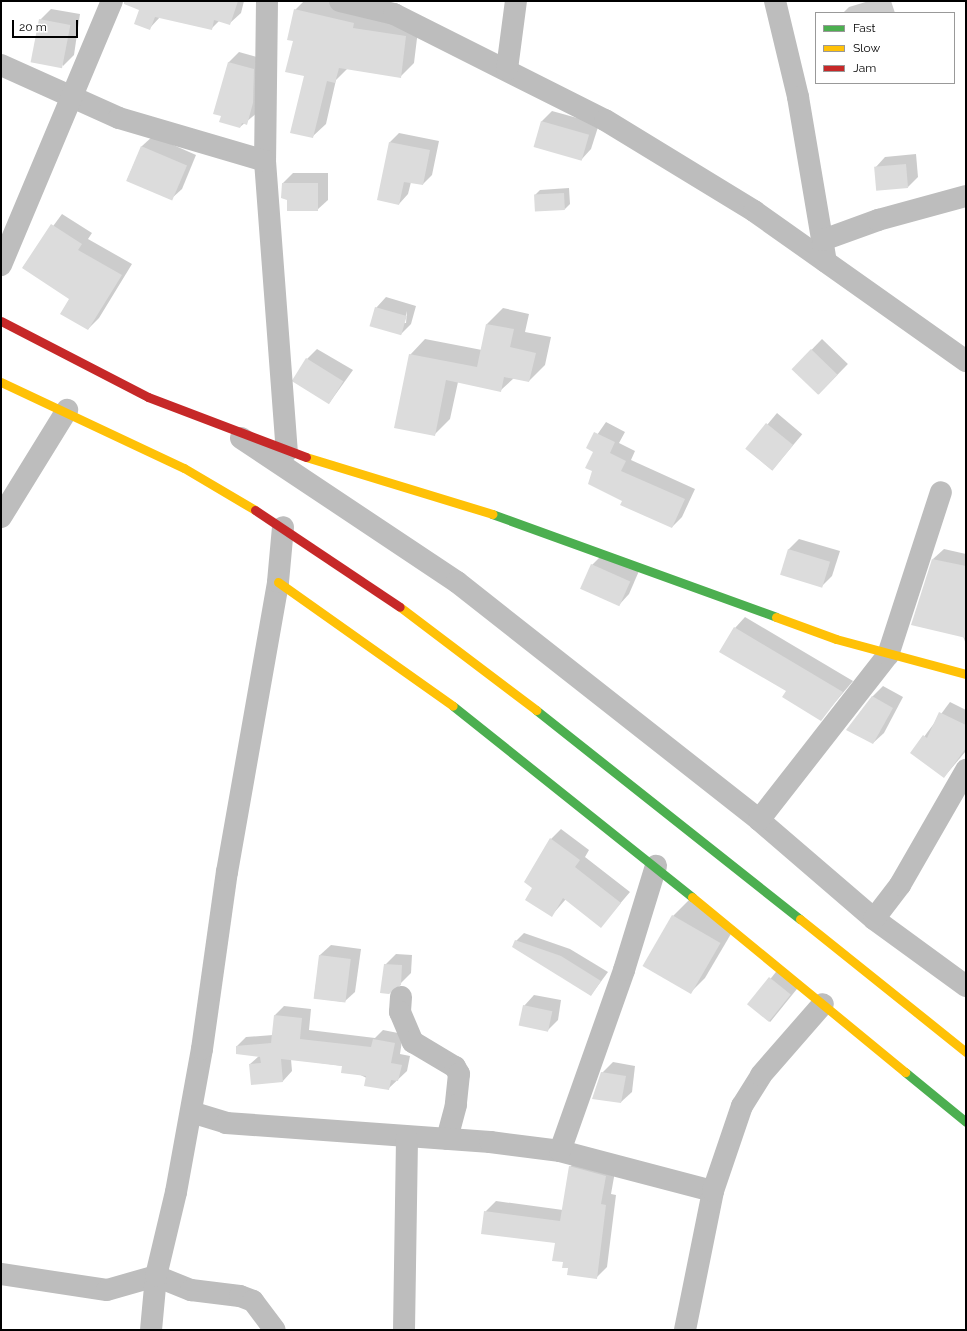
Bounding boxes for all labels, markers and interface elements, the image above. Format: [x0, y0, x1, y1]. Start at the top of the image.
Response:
scale bar [14, 12, 80, 38]
legend [815, 12, 955, 84]
text: 20 m [19, 20, 47, 34]
text: Fast [853, 21, 876, 35]
text: Slow [853, 41, 880, 55]
text: Jam [853, 61, 876, 75]

